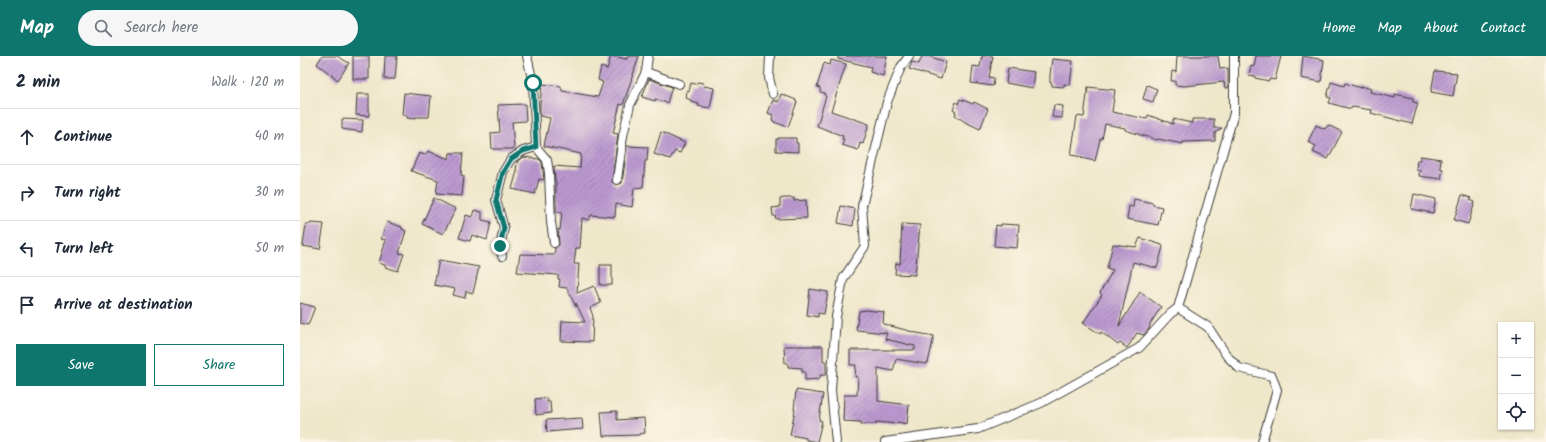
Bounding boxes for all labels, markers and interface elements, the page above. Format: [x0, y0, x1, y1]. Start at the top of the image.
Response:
search box [78, 10, 358, 46]
text: Map [20, 13, 54, 43]
text: Search here [124, 16, 198, 40]
icon: search [92, 17, 114, 39]
text: Home [1322, 17, 1356, 39]
text: Map [1378, 17, 1402, 39]
text: About [1424, 17, 1458, 39]
text: Contact [1480, 17, 1526, 39]
text: 2 min [16, 69, 60, 96]
text: Walk · 120 m [211, 72, 284, 93]
route start [524, 74, 542, 92]
text: Continue [54, 125, 112, 149]
icon: ahead [16, 126, 38, 148]
text: 40 m [255, 126, 284, 147]
text: Turn right [54, 181, 121, 205]
icon: right [16, 182, 38, 204]
text: 30 m [255, 182, 284, 203]
text: Turn left [54, 237, 114, 261]
route end [491, 237, 509, 255]
icon: left [16, 238, 38, 260]
text: 50 m [255, 238, 284, 259]
text: Arrive at destination [54, 293, 193, 317]
icon: arrive [16, 294, 38, 316]
map controls [1498, 322, 1534, 430]
button: + [1498, 322, 1534, 358]
button: Save [16, 344, 146, 386]
button: Share [154, 344, 284, 386]
button: − [1498, 358, 1534, 394]
button: locate [1498, 394, 1534, 430]

